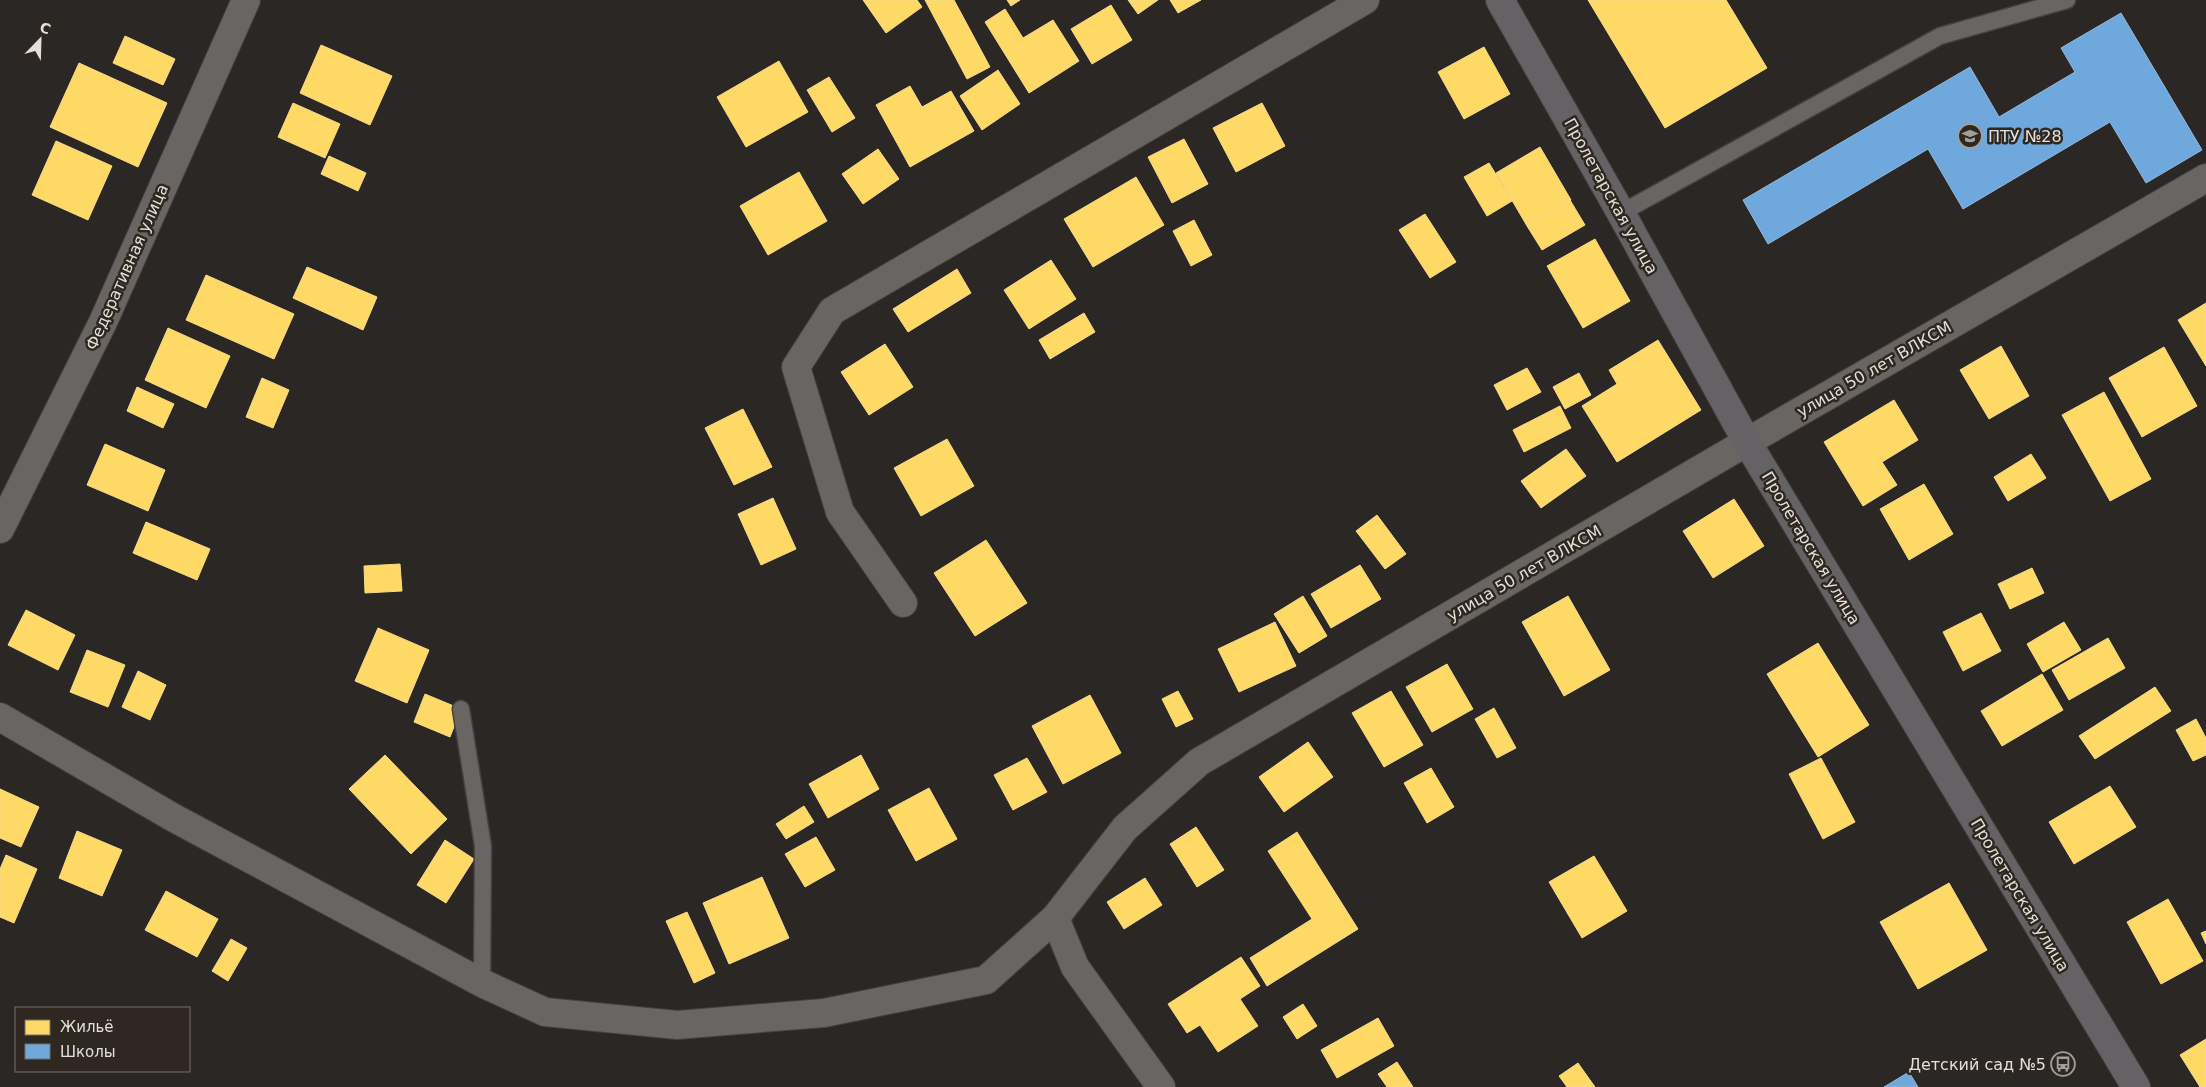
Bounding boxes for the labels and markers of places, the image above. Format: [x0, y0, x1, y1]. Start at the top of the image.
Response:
school or university icon: ПТУ №28 [1957, 123, 1983, 149]
place label: ПТУ №28 [1988, 127, 2062, 146]
bus stop icon: Детский сад №5 [2050, 1051, 2076, 1077]
place label: Детский сад №5 [1908, 1055, 2046, 1074]

